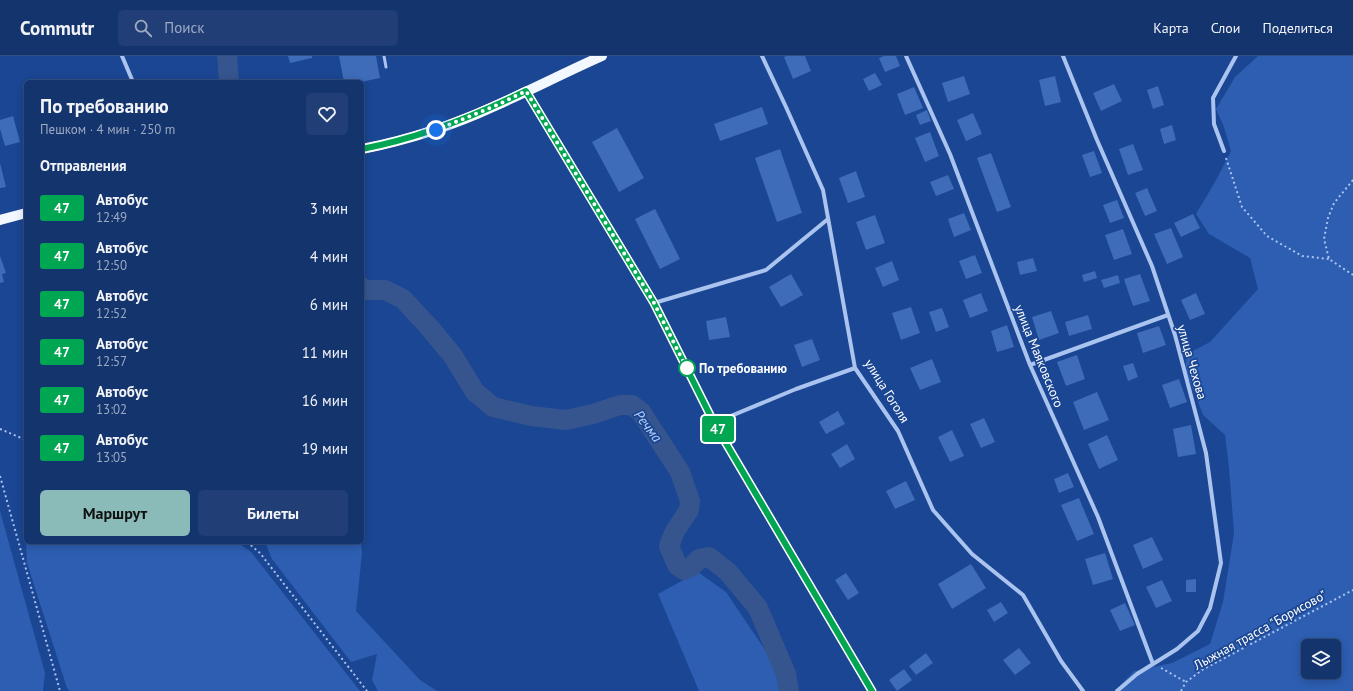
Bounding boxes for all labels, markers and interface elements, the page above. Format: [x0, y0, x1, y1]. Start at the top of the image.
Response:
search box [118, 10, 398, 46]
text: Commutr [20, 16, 94, 40]
icon: search [132, 17, 154, 39]
text: Поиск [164, 18, 204, 37]
text: Карта [1153, 19, 1189, 37]
text: Слои [1211, 19, 1240, 37]
text: Поделиться [1262, 19, 1333, 37]
button: heart [306, 93, 348, 135]
text: По требованию [40, 94, 169, 118]
your location [426, 120, 446, 140]
text: Пешком · 4 мин · 250 m [40, 121, 175, 138]
text: Отправления [40, 156, 127, 175]
text: Автобус [96, 190, 148, 209]
text: 47 [54, 199, 70, 217]
text: 3 мин [310, 199, 348, 218]
text: 12:49 [96, 209, 127, 226]
text: Автобус [96, 238, 148, 257]
text: 47 [54, 247, 70, 265]
text: 4 мин [310, 247, 348, 266]
text: 12:50 [96, 257, 127, 274]
text: Автобус [96, 286, 148, 305]
text: 47 [54, 295, 70, 313]
text: 6 мин [310, 295, 348, 314]
street label: улица Маяковского [1011, 302, 1067, 410]
text: 12:52 [96, 305, 127, 322]
street label: улица Чехова [1173, 323, 1211, 401]
text: Автобус [96, 334, 148, 353]
text: 47 [54, 343, 70, 361]
text: 11 мин [302, 343, 348, 362]
text: 12:57 [96, 353, 127, 370]
street label: улица Гоголя [861, 356, 913, 426]
marker: По требованию [678, 359, 696, 377]
place label: По требованию [699, 360, 787, 377]
text: Автобус [96, 382, 148, 401]
text: 47 [54, 391, 70, 409]
text: 16 мин [302, 391, 348, 410]
text: 13:02 [96, 401, 127, 418]
water label: Речма [630, 406, 666, 446]
line badge: 47 [700, 416, 736, 442]
text: 47 [710, 420, 726, 438]
text: Автобус [96, 430, 148, 449]
text: 47 [54, 439, 70, 457]
text: 19 мин [302, 439, 348, 458]
text: 13:05 [96, 449, 127, 466]
button: Маршрут [40, 490, 190, 536]
button: Билеты [198, 490, 348, 536]
street label: Лыжная трасса "Борисово" [1190, 586, 1329, 674]
map controls [1301, 639, 1341, 679]
button: layers [1301, 639, 1341, 679]

